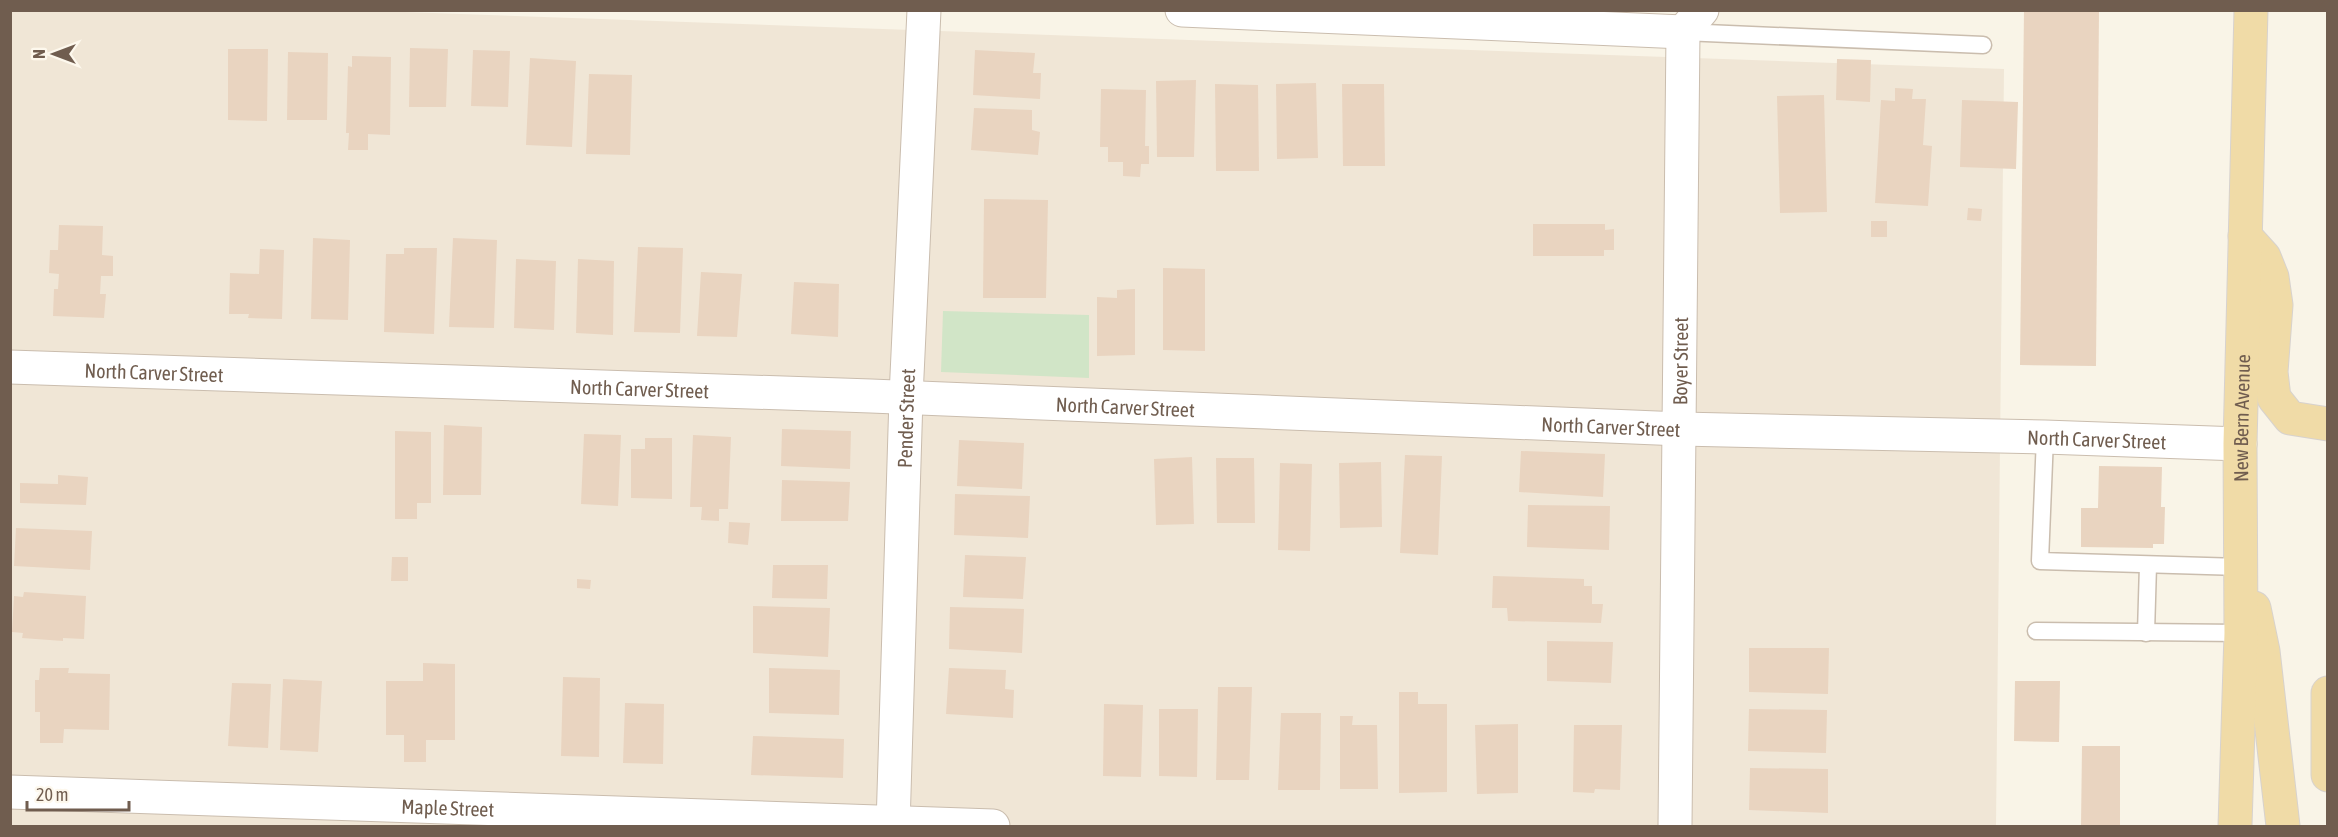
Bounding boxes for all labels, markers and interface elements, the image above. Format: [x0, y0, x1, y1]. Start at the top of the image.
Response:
north arrow [24, 24, 84, 84]
text: N [30, 49, 48, 59]
street label: Boyer Street [1668, 316, 1692, 405]
street label: New Bern Avenue [2228, 354, 2254, 482]
street label: North Carver Street [84, 358, 224, 386]
street label: Pender Street [892, 368, 919, 468]
street label: North Carver Street [570, 374, 710, 402]
street label: North Carver Street [1055, 392, 1195, 421]
street label: North Carver Street [1541, 412, 1681, 440]
street label: North Carver Street [2027, 425, 2167, 453]
scale bar [27, 774, 129, 812]
text: 20 m [36, 784, 68, 805]
street label: Maple Street [401, 794, 495, 820]

